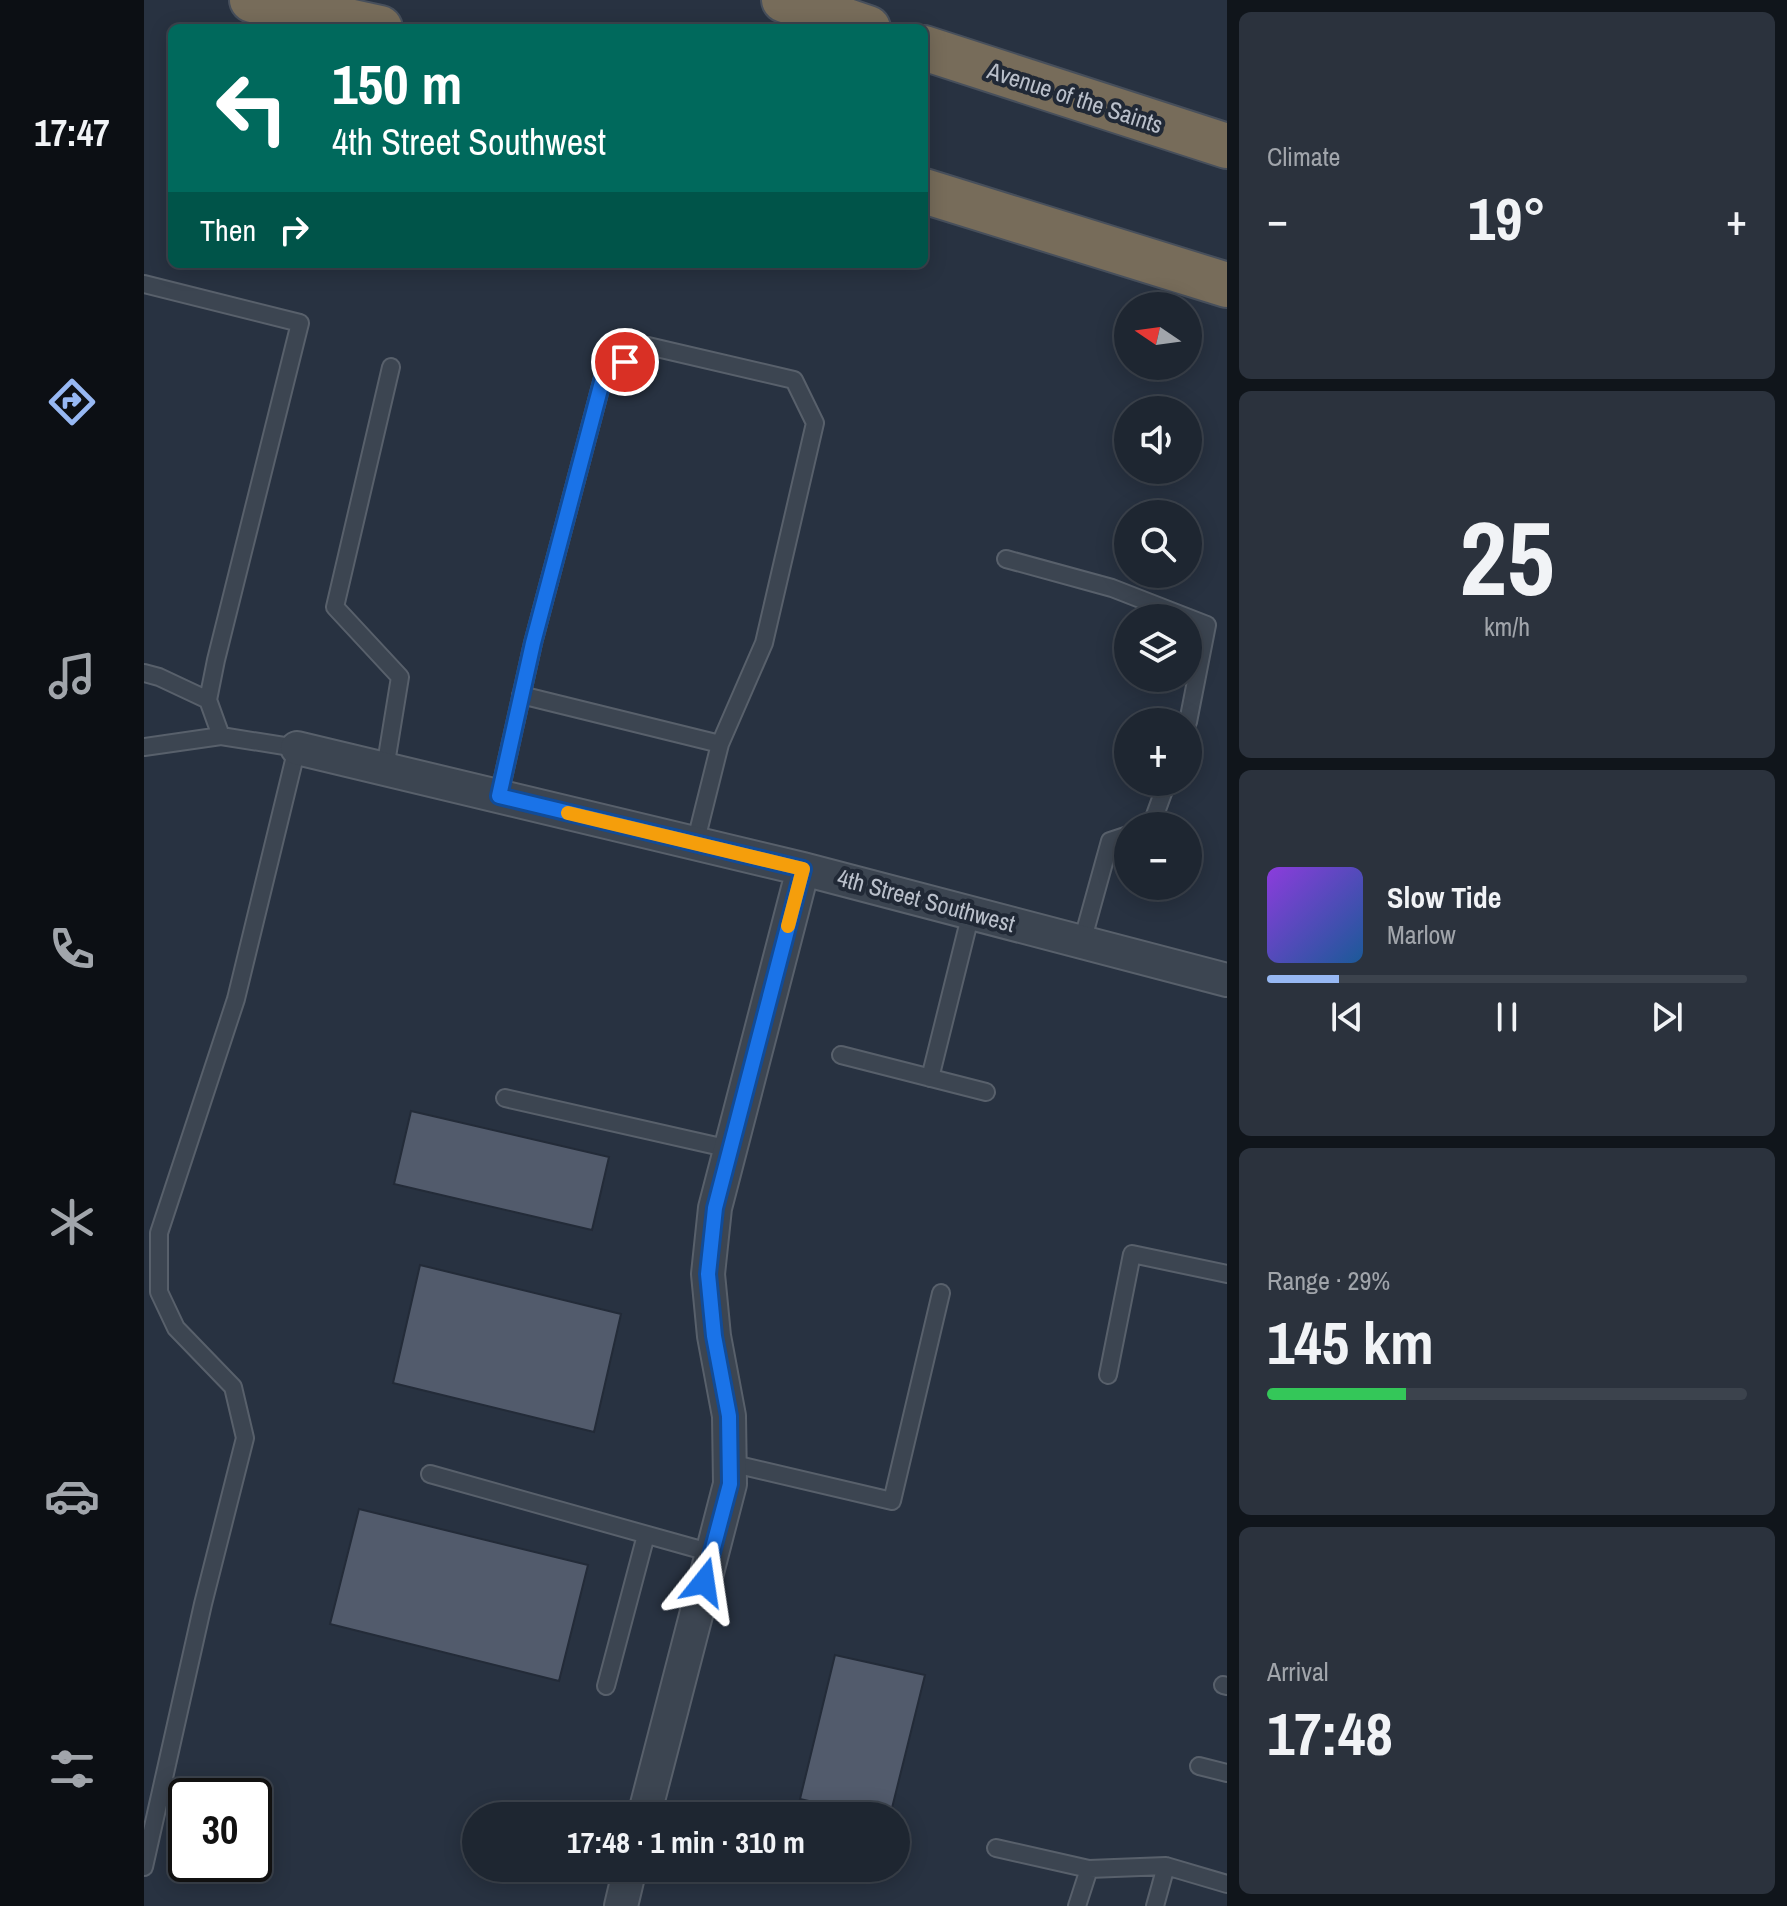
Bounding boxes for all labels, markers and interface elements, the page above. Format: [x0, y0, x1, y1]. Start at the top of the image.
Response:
text: 150 m [332, 46, 462, 121]
street label: Avenue of the Saints [983, 53, 1167, 140]
icon: left [200, 56, 304, 160]
text: 17:47 [34, 109, 110, 157]
text: 4th Street Southwest [332, 118, 606, 166]
text: Climate [1267, 139, 1340, 174]
text: 19° [1468, 178, 1546, 259]
text: − [1267, 189, 1288, 249]
text: + [1726, 189, 1747, 249]
icon: right [272, 208, 316, 252]
text: Then [200, 210, 256, 250]
north arrow [1114, 292, 1202, 380]
map controls [1114, 292, 1202, 900]
pin [591, 328, 659, 396]
icon: arrive [603, 340, 647, 384]
icon: directions [44, 374, 100, 430]
button: sound [1114, 396, 1202, 484]
text: 25 [1460, 487, 1554, 627]
button: search [1114, 500, 1202, 588]
button: layers [1114, 604, 1202, 692]
text: km/h [1484, 609, 1530, 644]
icon: music [44, 648, 100, 704]
button: + [1114, 708, 1202, 796]
button: − [1114, 812, 1202, 900]
street label: 4th Street Southwest [834, 861, 1019, 939]
text: Slow Tide [1387, 877, 1501, 917]
text: Marlow [1387, 917, 1456, 952]
icon: phone [44, 921, 100, 977]
icon: previous [1325, 995, 1369, 1039]
icon: pause [1485, 995, 1529, 1039]
icon: next [1645, 995, 1689, 1039]
icon: climate [44, 1194, 100, 1250]
text: Range · 29% [1267, 1263, 1390, 1298]
text: 145 km [1267, 1302, 1434, 1383]
icon: car [44, 1468, 100, 1524]
position arrow [662, 1540, 746, 1624]
text: Arrival [1267, 1654, 1329, 1689]
text: 17:48 [1267, 1693, 1393, 1774]
icon: filters [44, 1741, 100, 1797]
speed limit sign: 30 [168, 1778, 272, 1882]
text: 17:48 · 1 min · 310 m [567, 1822, 805, 1862]

